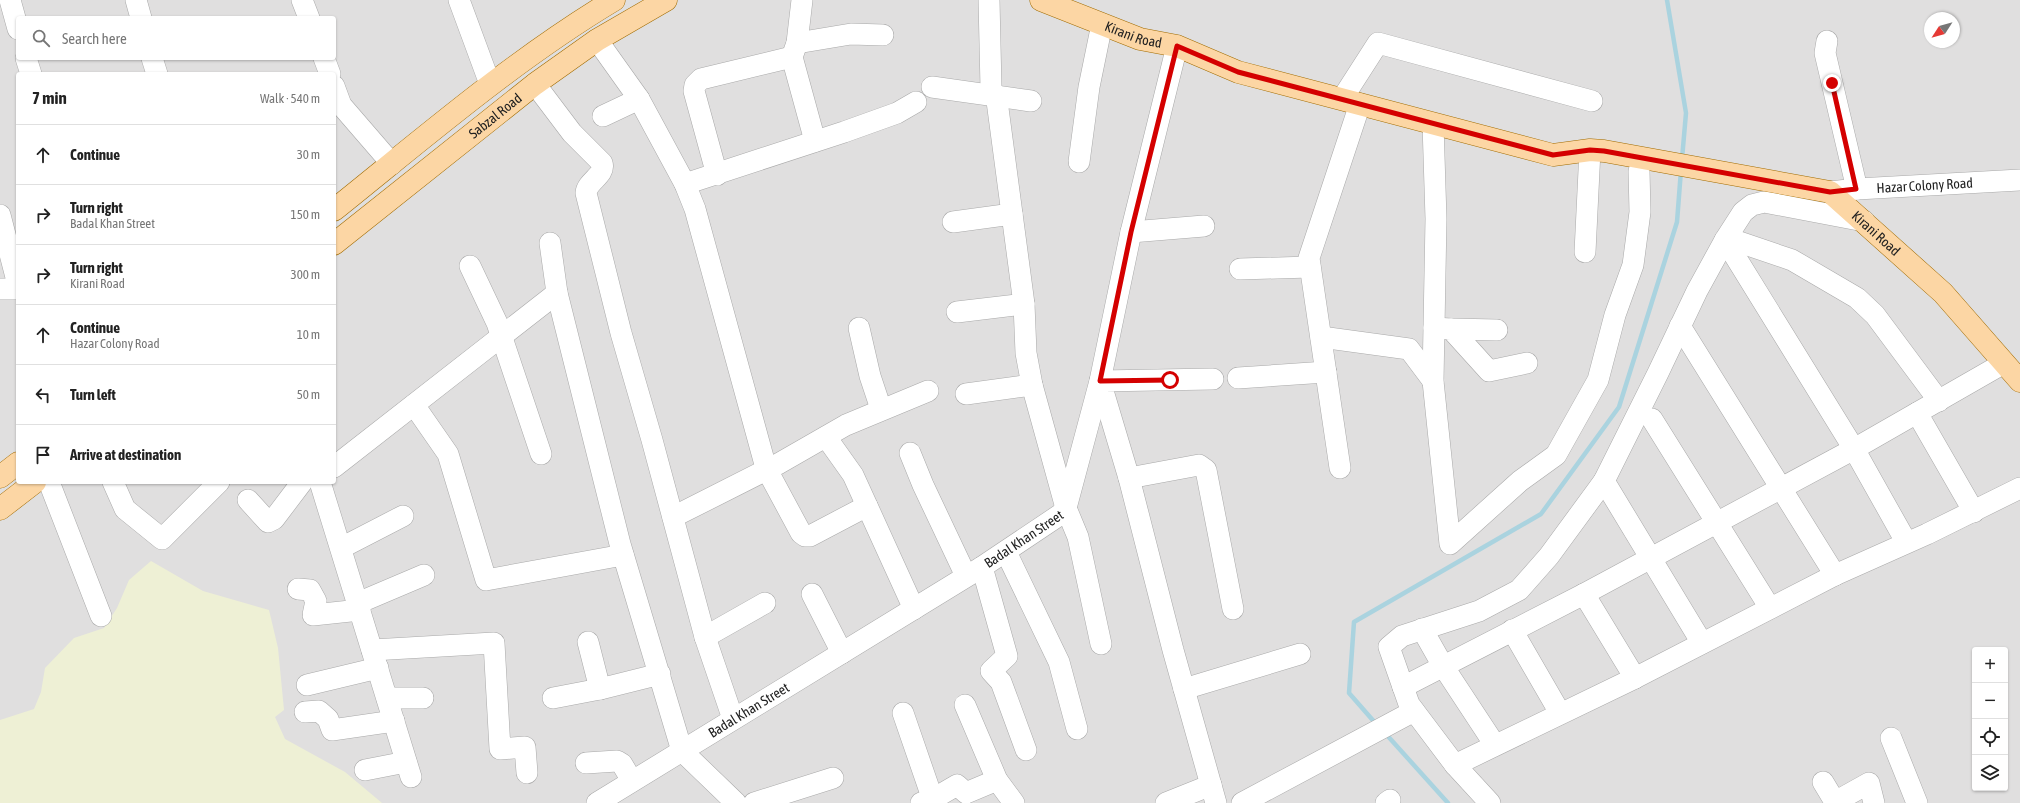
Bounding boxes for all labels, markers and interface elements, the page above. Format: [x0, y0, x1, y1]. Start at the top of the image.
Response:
north arrow [1924, 12, 1960, 48]
search box [16, 16, 336, 60]
street label: Kirani Road [1103, 18, 1163, 51]
icon: search [30, 27, 52, 49]
text: Search here [62, 30, 127, 47]
route end [1823, 74, 1841, 92]
text: 7 min [32, 88, 67, 108]
street label: Sabzal Road [466, 90, 525, 142]
text: Walk · 540 m [260, 91, 320, 106]
icon: ahead [32, 144, 54, 166]
text: Continue [70, 146, 120, 163]
text: 30 m [297, 147, 320, 162]
street label: Hazar Colony Road [1876, 175, 1973, 196]
text: Turn right [70, 199, 123, 216]
icon: right [32, 204, 54, 226]
text: 150 m [291, 207, 320, 222]
street label: Kirani Road [1849, 208, 1903, 259]
text: Badal Khan Street [70, 216, 155, 231]
text: Turn right [70, 259, 123, 276]
icon: right [32, 264, 54, 286]
text: 300 m [291, 267, 320, 282]
text: Kirani Road [70, 276, 125, 291]
text: Continue [70, 319, 120, 336]
icon: ahead [32, 324, 54, 346]
text: 10 m [297, 327, 320, 342]
text: Hazar Colony Road [70, 336, 160, 351]
route start [1161, 371, 1179, 389]
icon: left [32, 384, 54, 406]
text: Turn left [70, 386, 116, 403]
text: 50 m [297, 387, 320, 402]
icon: arrive [32, 444, 54, 466]
text: Arrive at destination [70, 446, 181, 463]
street label: Badal Khan Street [981, 507, 1066, 571]
map controls [1972, 647, 2008, 791]
button: + [1972, 647, 2008, 683]
street label: Badal Khan Street [706, 679, 792, 741]
button: − [1972, 683, 2008, 719]
button: locate [1972, 719, 2008, 755]
button: layers [1972, 755, 2008, 791]

